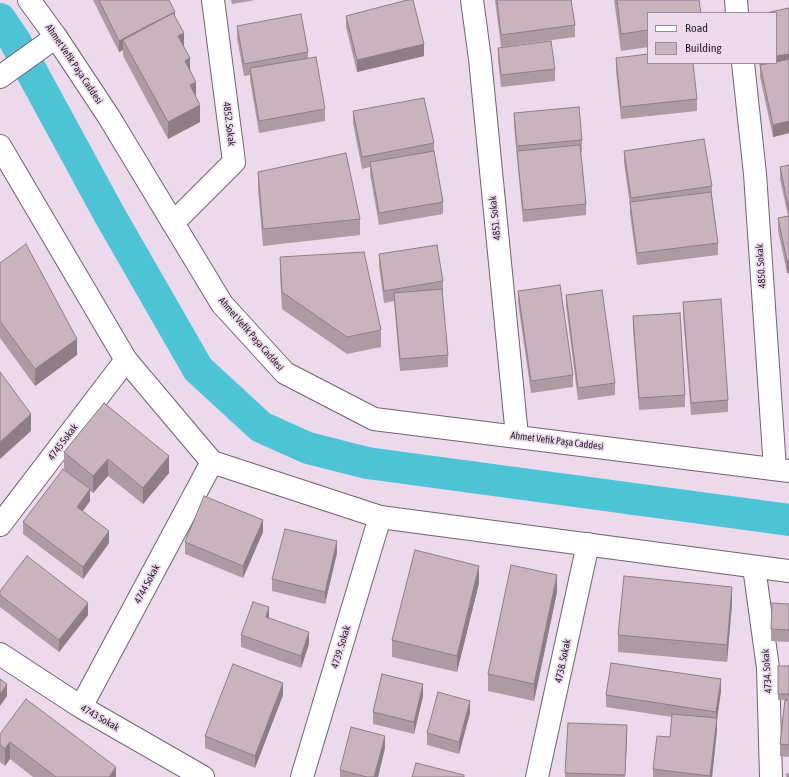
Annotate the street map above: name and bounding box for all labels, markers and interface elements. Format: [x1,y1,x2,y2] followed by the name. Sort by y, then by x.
[647,12,777,64] legend
[685,21,708,35] text: Road
[43,22,105,106] street label: Ahmet Vefik Paşa Caddesi
[685,41,722,55] text: Building
[220,101,238,147] street label: 4852. Sokak
[487,195,503,241] street label: 4851. Sokak
[753,243,769,289] street label: 4850. Sokak
[216,295,286,373] street label: Ahmet Vefik Paşa Caddesi
[45,421,81,463] street label: 4745 Sokak
[510,429,604,453] street label: Ahmet Vefik Paşa Caddesi
[132,562,162,606] street label: 4744 Sokak
[329,624,353,670] street label: 4739. Sokak
[553,638,573,684] street label: 4738. Sokak
[759,648,775,694] street label: 4734. Sokak
[79,702,121,734] street label: 4743 Sokak

